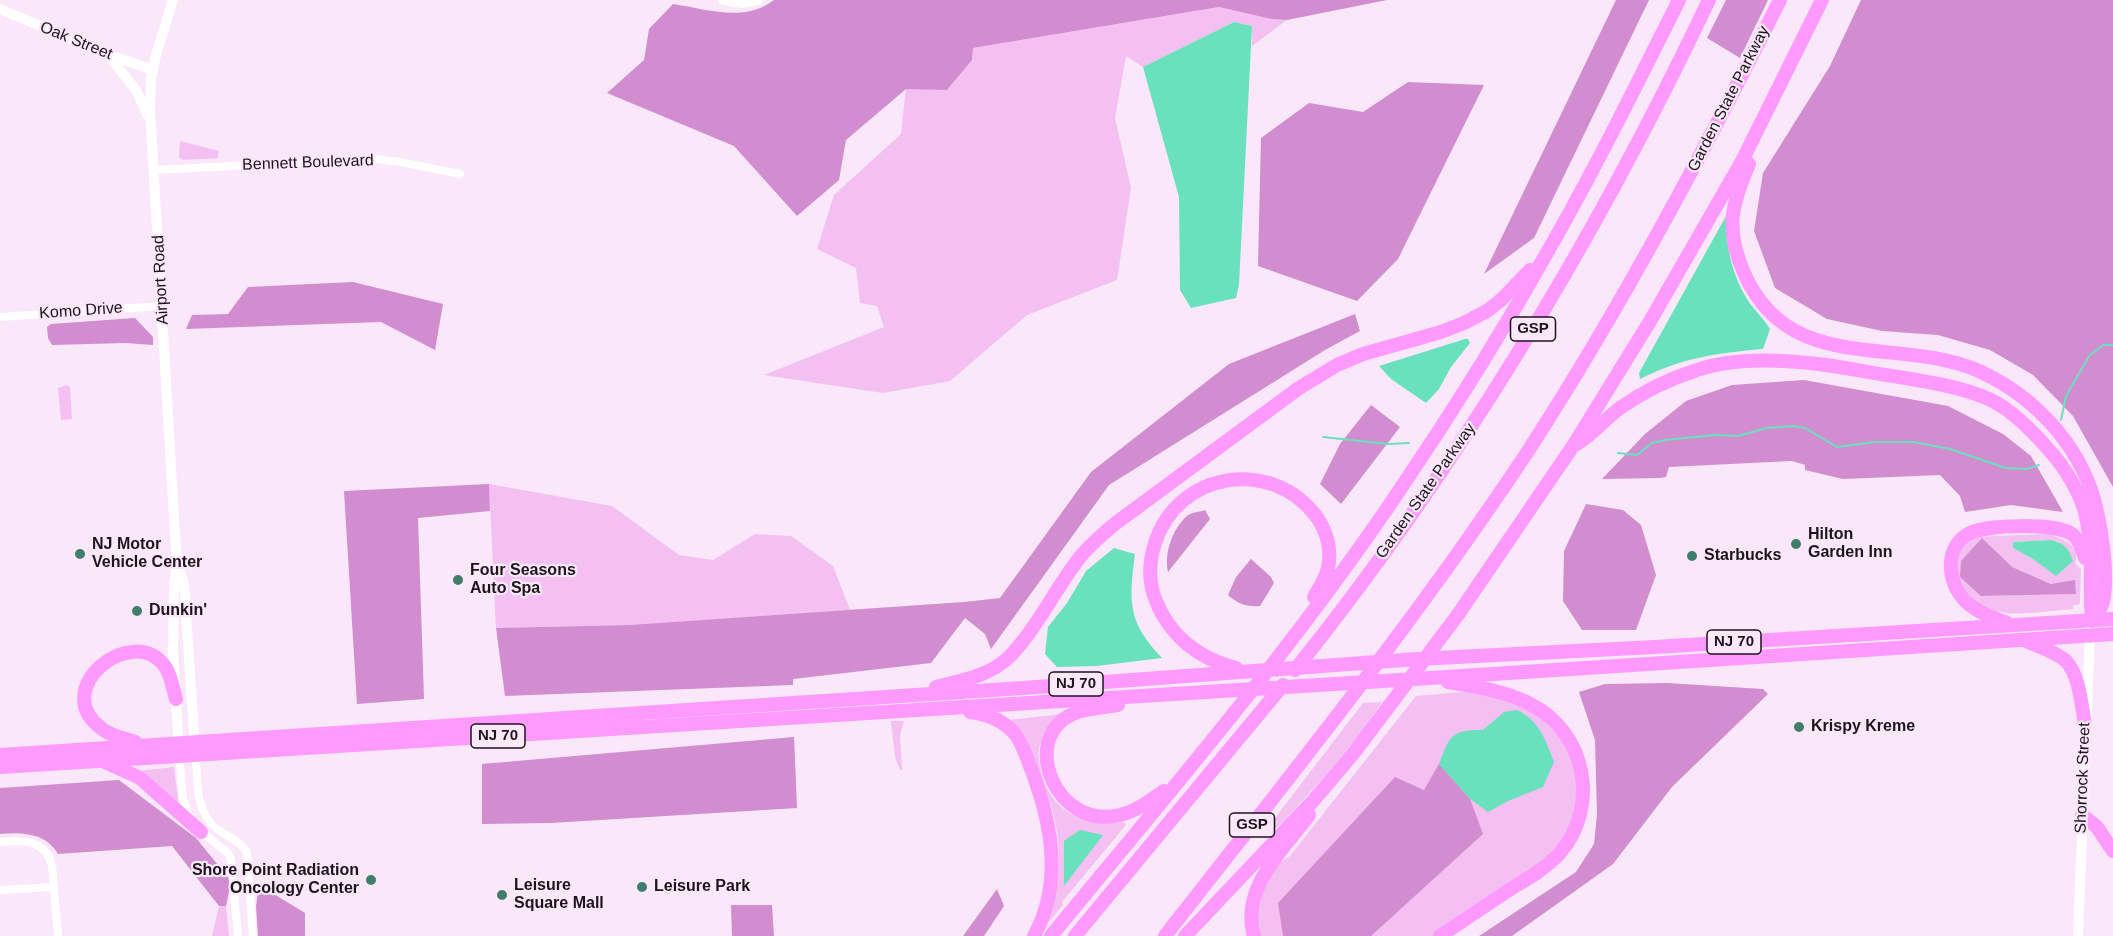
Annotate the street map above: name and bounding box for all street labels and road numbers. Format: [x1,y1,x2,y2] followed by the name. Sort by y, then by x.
[37,18,115,64] street label: Oak Street
[1684,23,1774,175] street label: Garden State Parkway
[242,151,374,175] street label: Bennett Boulevard
[149,235,173,325] street label: Airport Road
[39,299,123,323] street label: Komo Drive
[1510,317,1556,341] road number: GSP
[1372,420,1480,562] street label: Garden State Parkway
[1707,630,1761,654] road number: NJ 70
[1049,672,1103,696] road number: NJ 70
[2071,722,2095,834] street label: Shorrock Street
[471,724,525,748] road number: NJ 70
[1230,813,1274,837] road number: GSP

